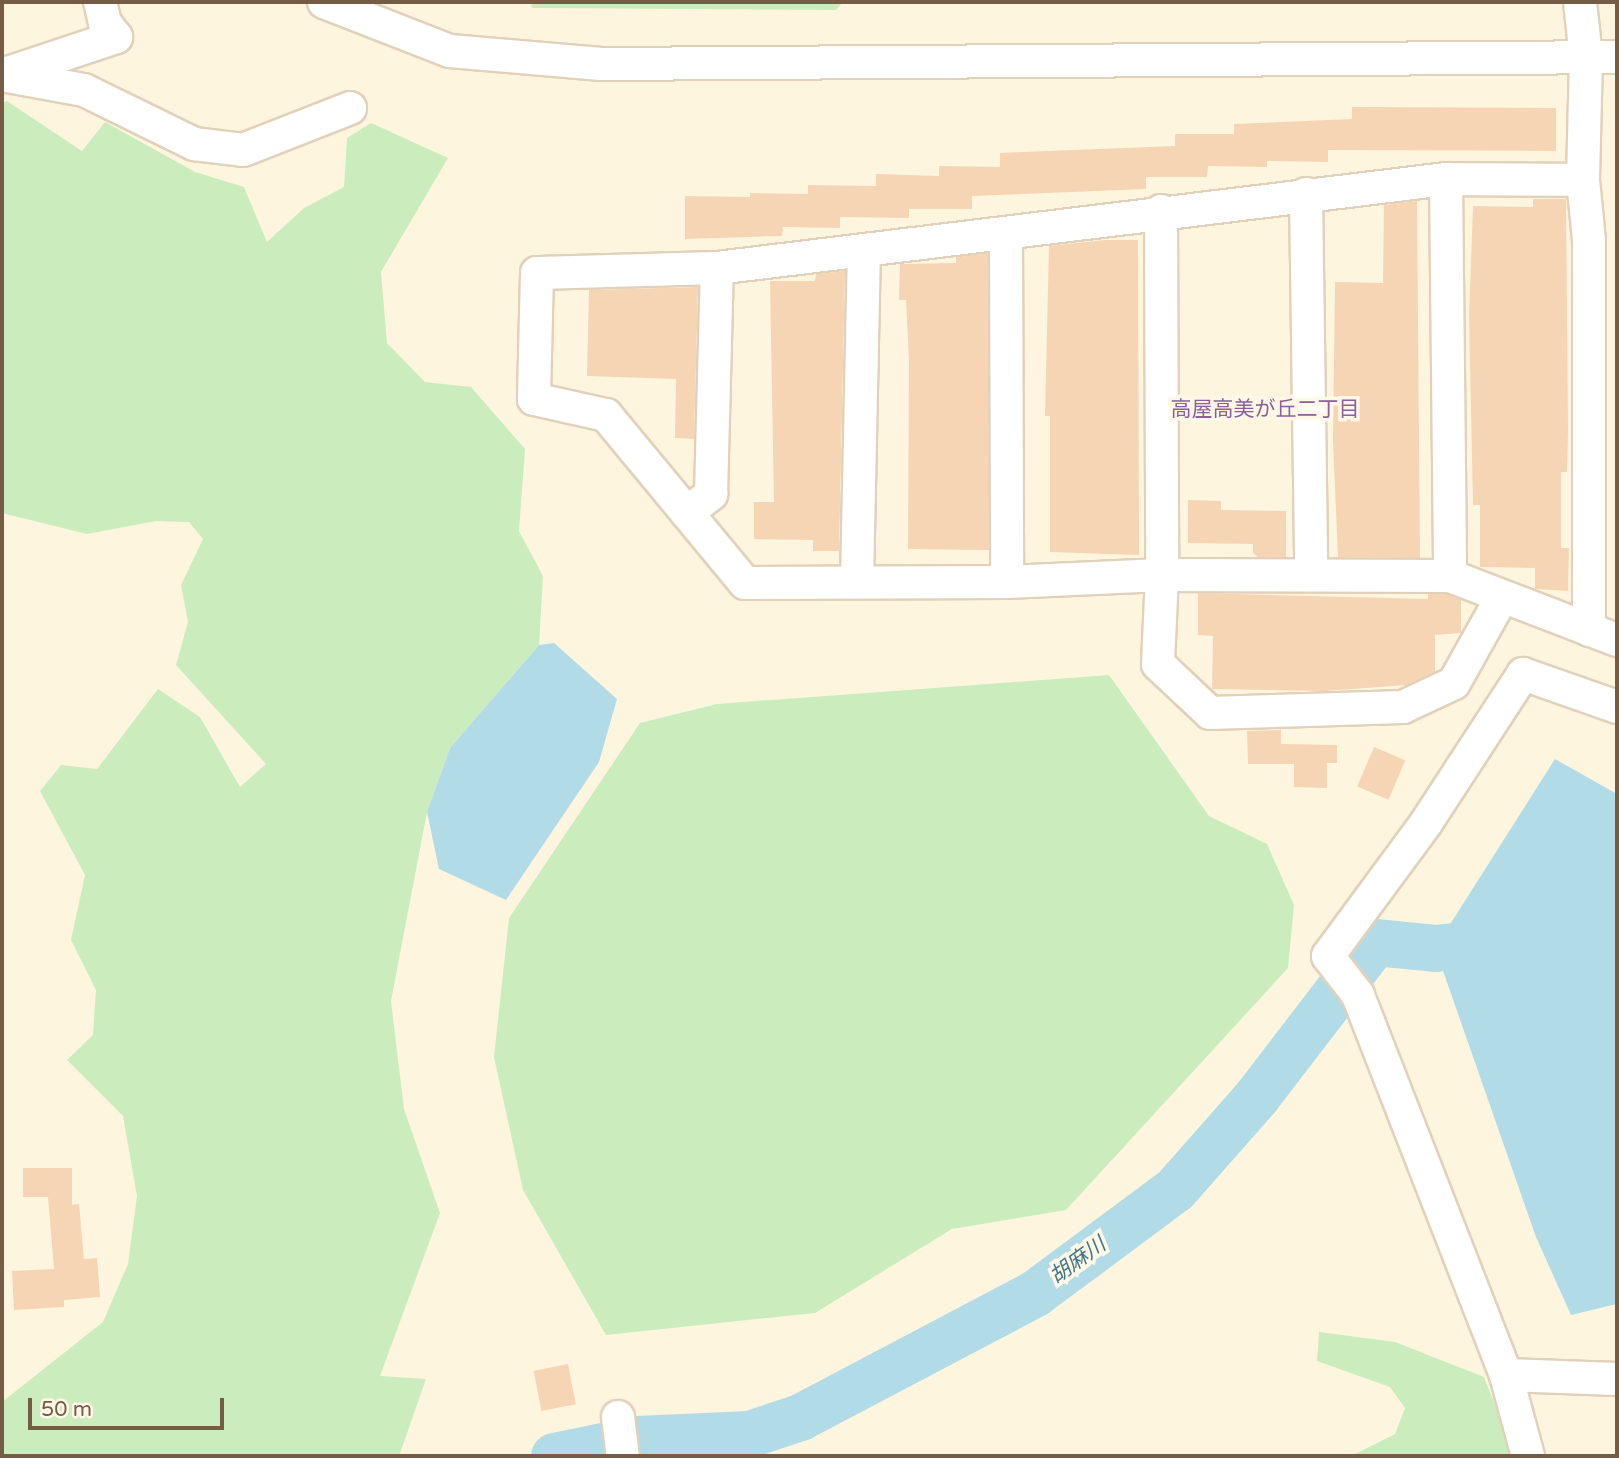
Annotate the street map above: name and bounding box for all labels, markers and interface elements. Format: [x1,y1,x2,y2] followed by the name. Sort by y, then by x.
[1171,397,1359,423] district label: 高屋高美が丘二丁目
[1045,1232,1111,1290] water label: 胡麻川
[32,1384,228,1428] scale bar
[41,1397,92,1422] text: 50 m

